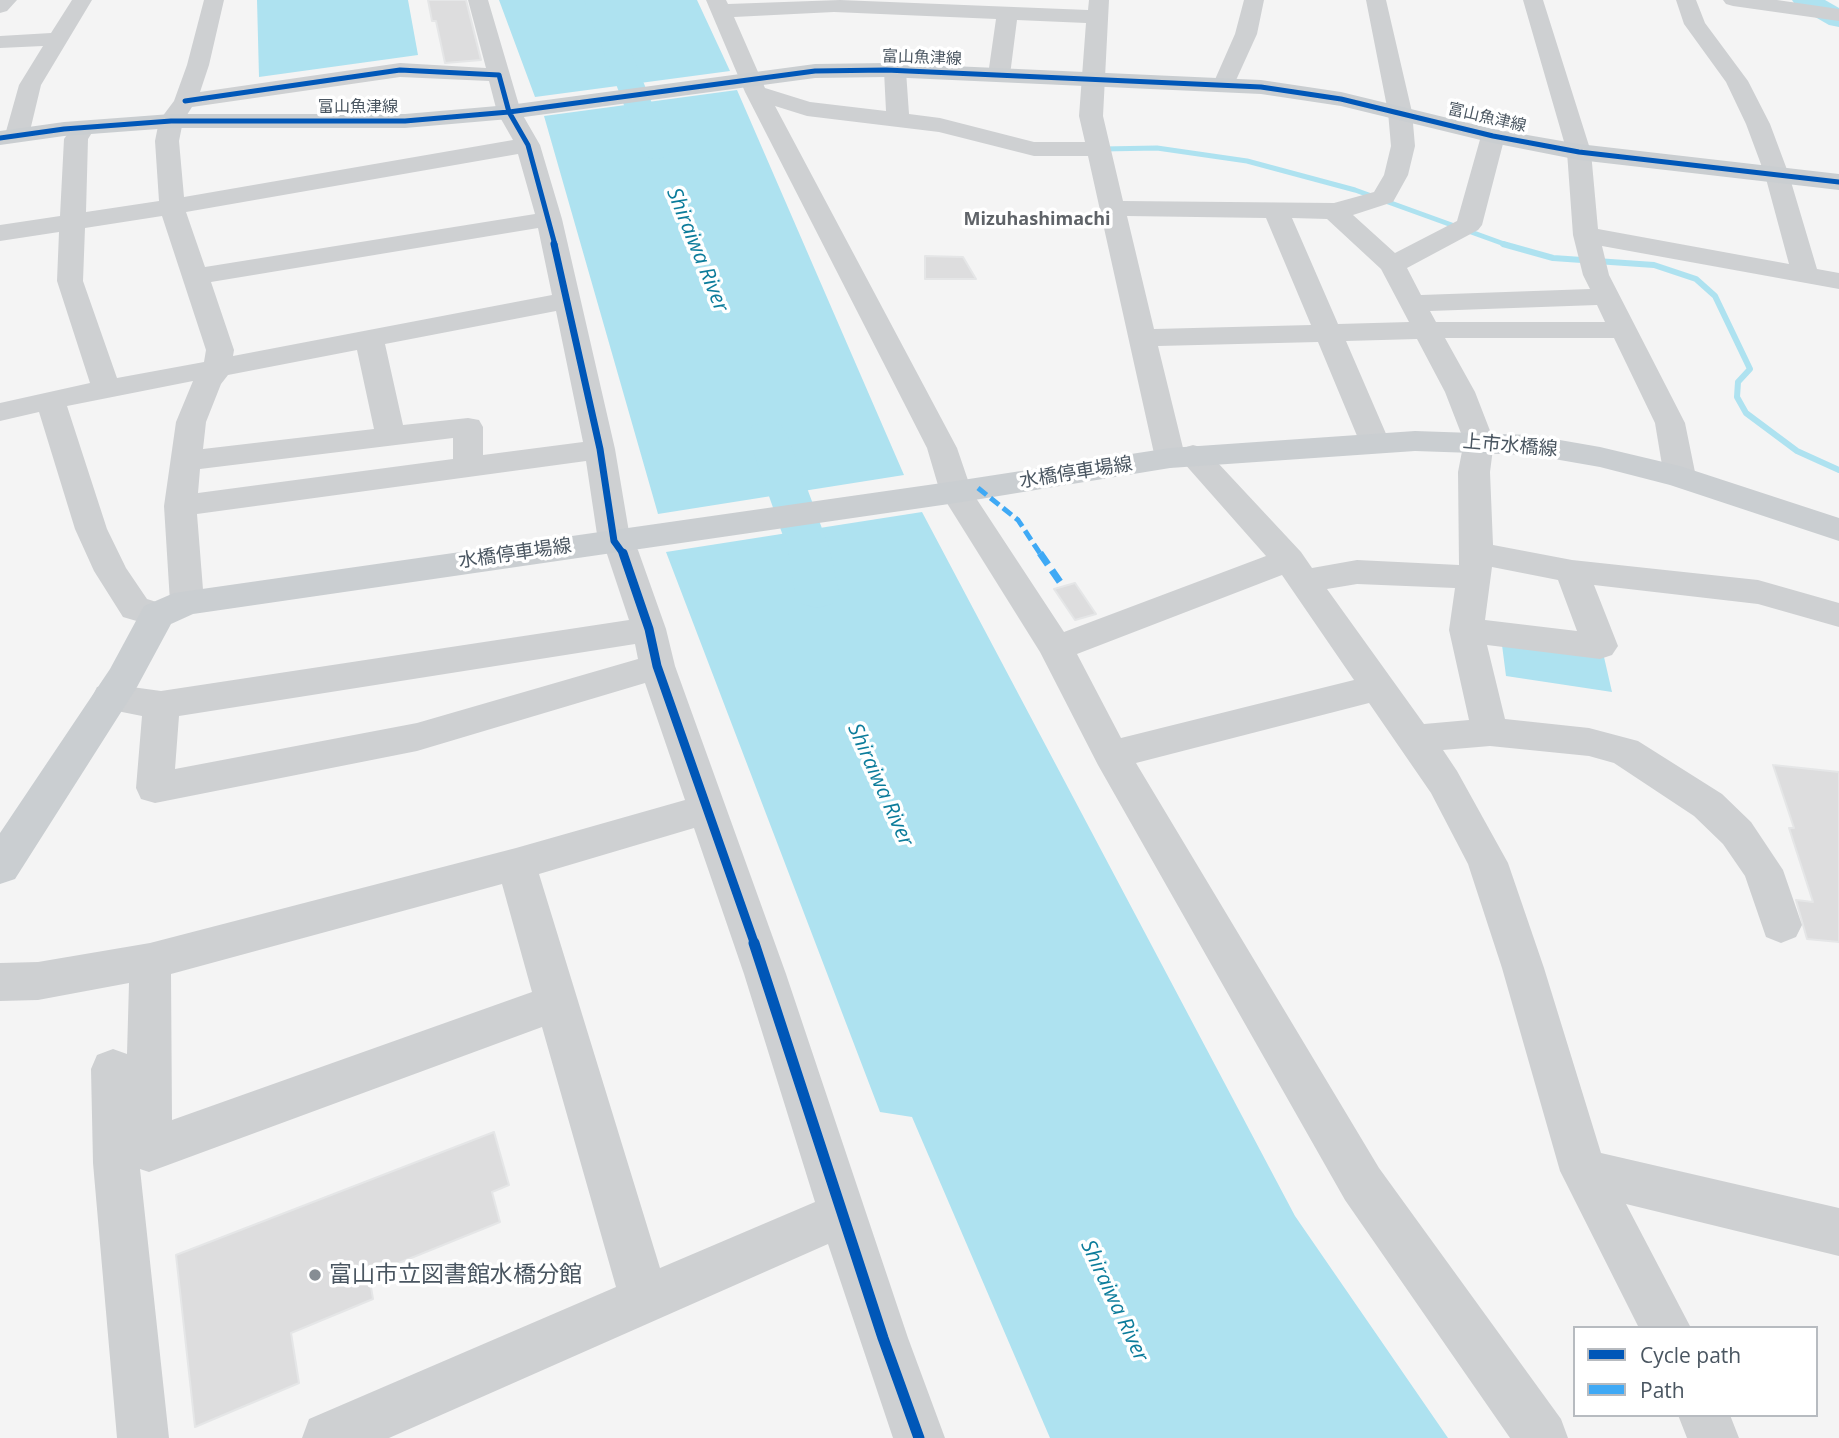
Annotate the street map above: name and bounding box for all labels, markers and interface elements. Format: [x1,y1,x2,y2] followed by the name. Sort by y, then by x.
[882,47,962,69] street label: 富山魚津線
[318,97,398,117] street label: 富山魚津線
[1446,100,1528,136] street label: 富山魚津線
[661,184,733,316] water label: Shiraiwa River
[963,209,1111,231] district label: Mizuhashimachi
[1462,431,1558,461] street label: 上市水橋線
[1018,453,1134,493] street label: 水橋停車場線
[457,535,573,573] street label: 水橋停車場線
[842,720,918,850] water label: Shiraiwa River
[1075,1236,1153,1366] water label: Shiraiwa River
[329,1261,582,1289] place label: 富山市立図書館水橋分館
[307,1267,323,1283] marker: 富山市立図書館水橋分館
[1573,1326,1818,1417] legend
[1640,1341,1741,1369] text: Cycle path
[1640,1376,1685,1404] text: Path

